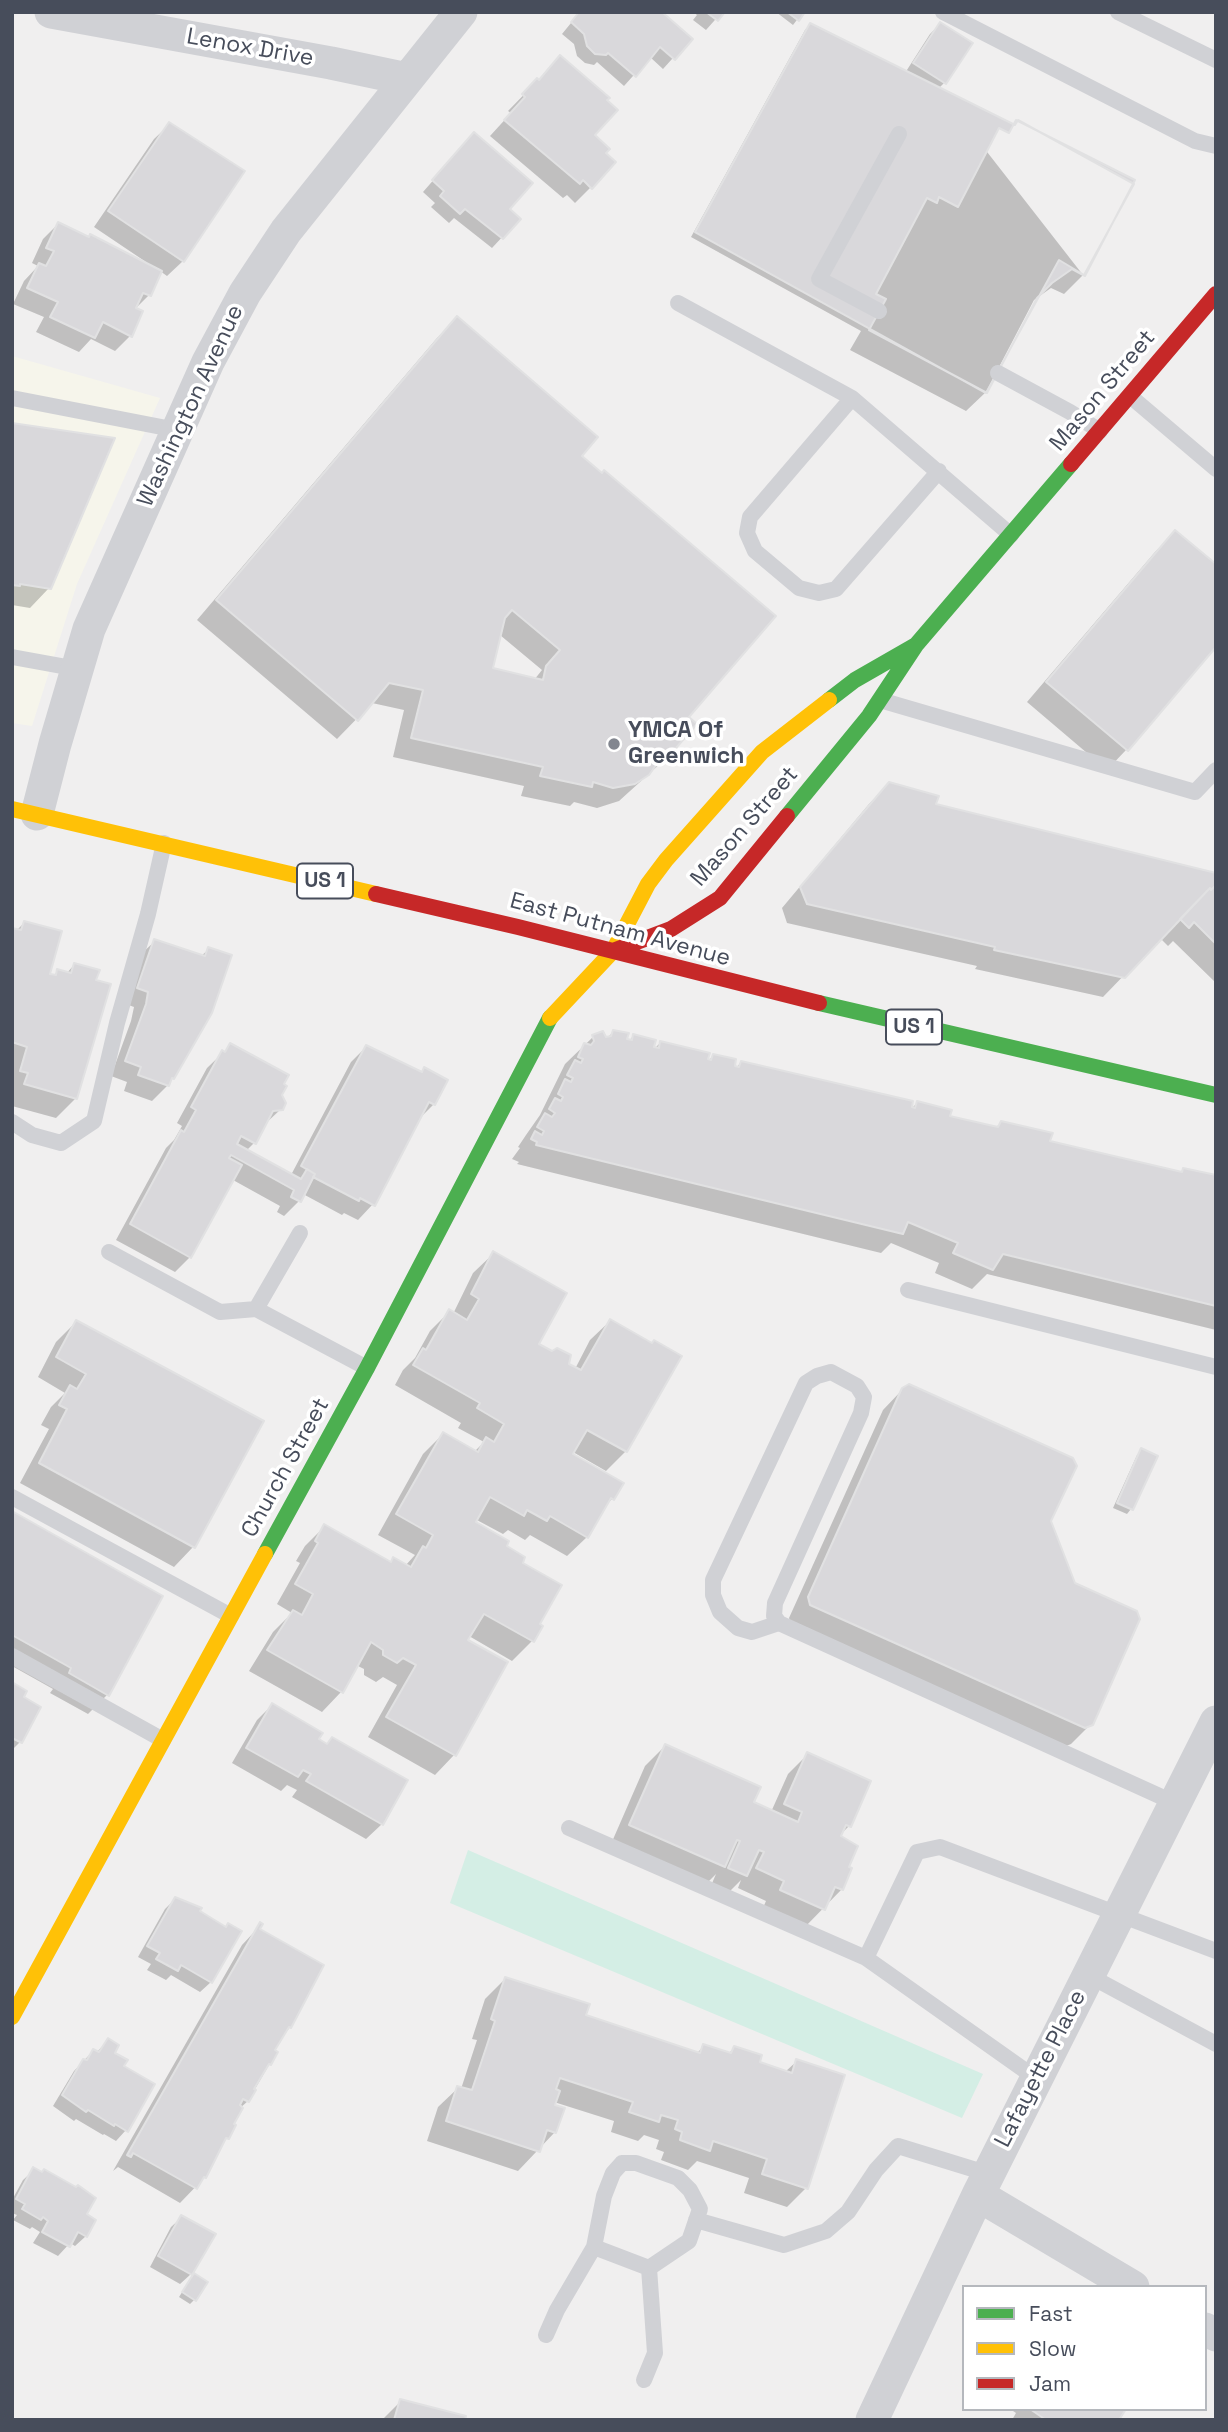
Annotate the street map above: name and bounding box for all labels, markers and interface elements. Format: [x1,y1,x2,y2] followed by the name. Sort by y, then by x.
[184,23,316,73] street label: Lenox Drive
[132,301,250,511] street label: Washington Avenue
[1044,325,1162,457] street label: Mason Street
[628,717,744,771] place label: YMCA Of Greenwich
[606,736,622,752] marker: YMCA Of Greenwich
[685,761,805,893] street label: Mason Street
[297,864,353,898] road number: US 1
[507,887,733,973] street label: East Putnam Avenue
[886,1010,942,1044] road number: US 1
[236,1393,336,1543] street label: Church Street
[989,1986,1093,2152] street label: Lafayette Place
[962,2285,1207,2411] legend
[1029,2300,1073,2327] text: Fast
[1029,2335,1077,2362] text: Slow
[1029,2370,1071,2397] text: Jam

